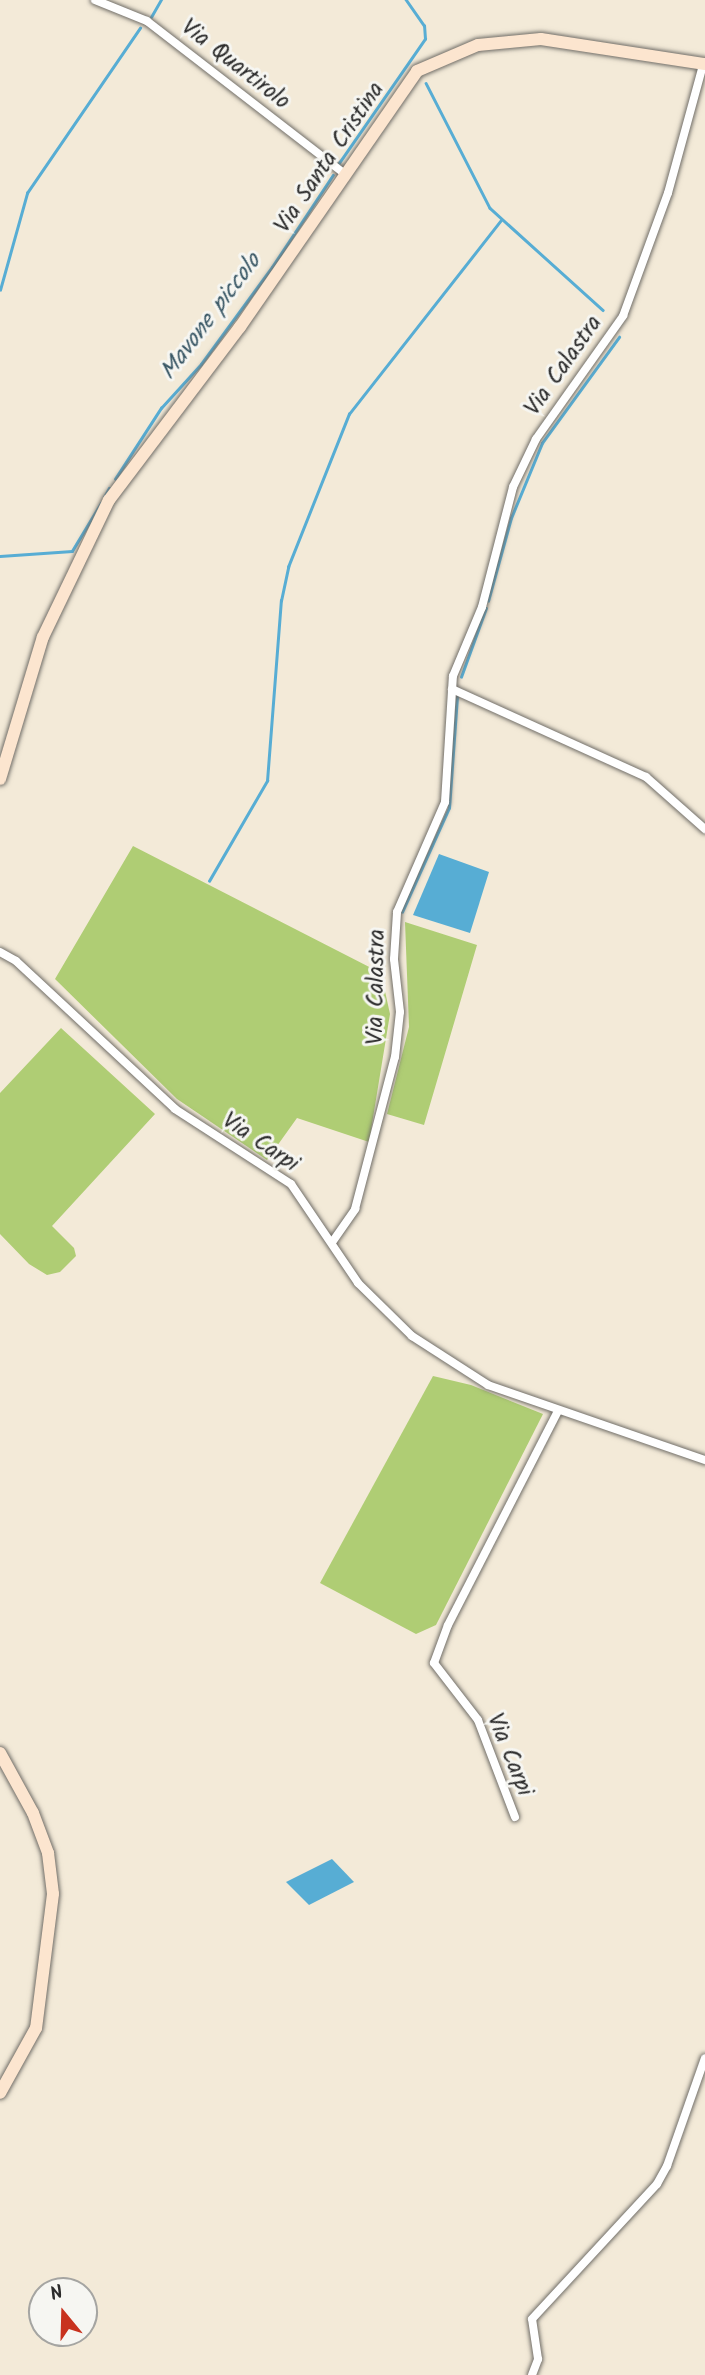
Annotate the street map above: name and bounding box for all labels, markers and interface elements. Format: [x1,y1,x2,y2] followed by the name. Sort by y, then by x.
[175,14,295,116] street label: Via Quartirolo
[269,77,391,239] street label: Via Santa Cristina
[154,248,268,386] water label: Mavone piccolo
[519,311,609,421] street label: Via Calastra
[362,929,392,1045] street label: Via Calastra
[216,1107,304,1179] street label: Via Carpi
[480,1710,538,1800] street label: Via Carpi
[28,2277,98,2347] north arrow
[46,2278,67,2310] text: N

